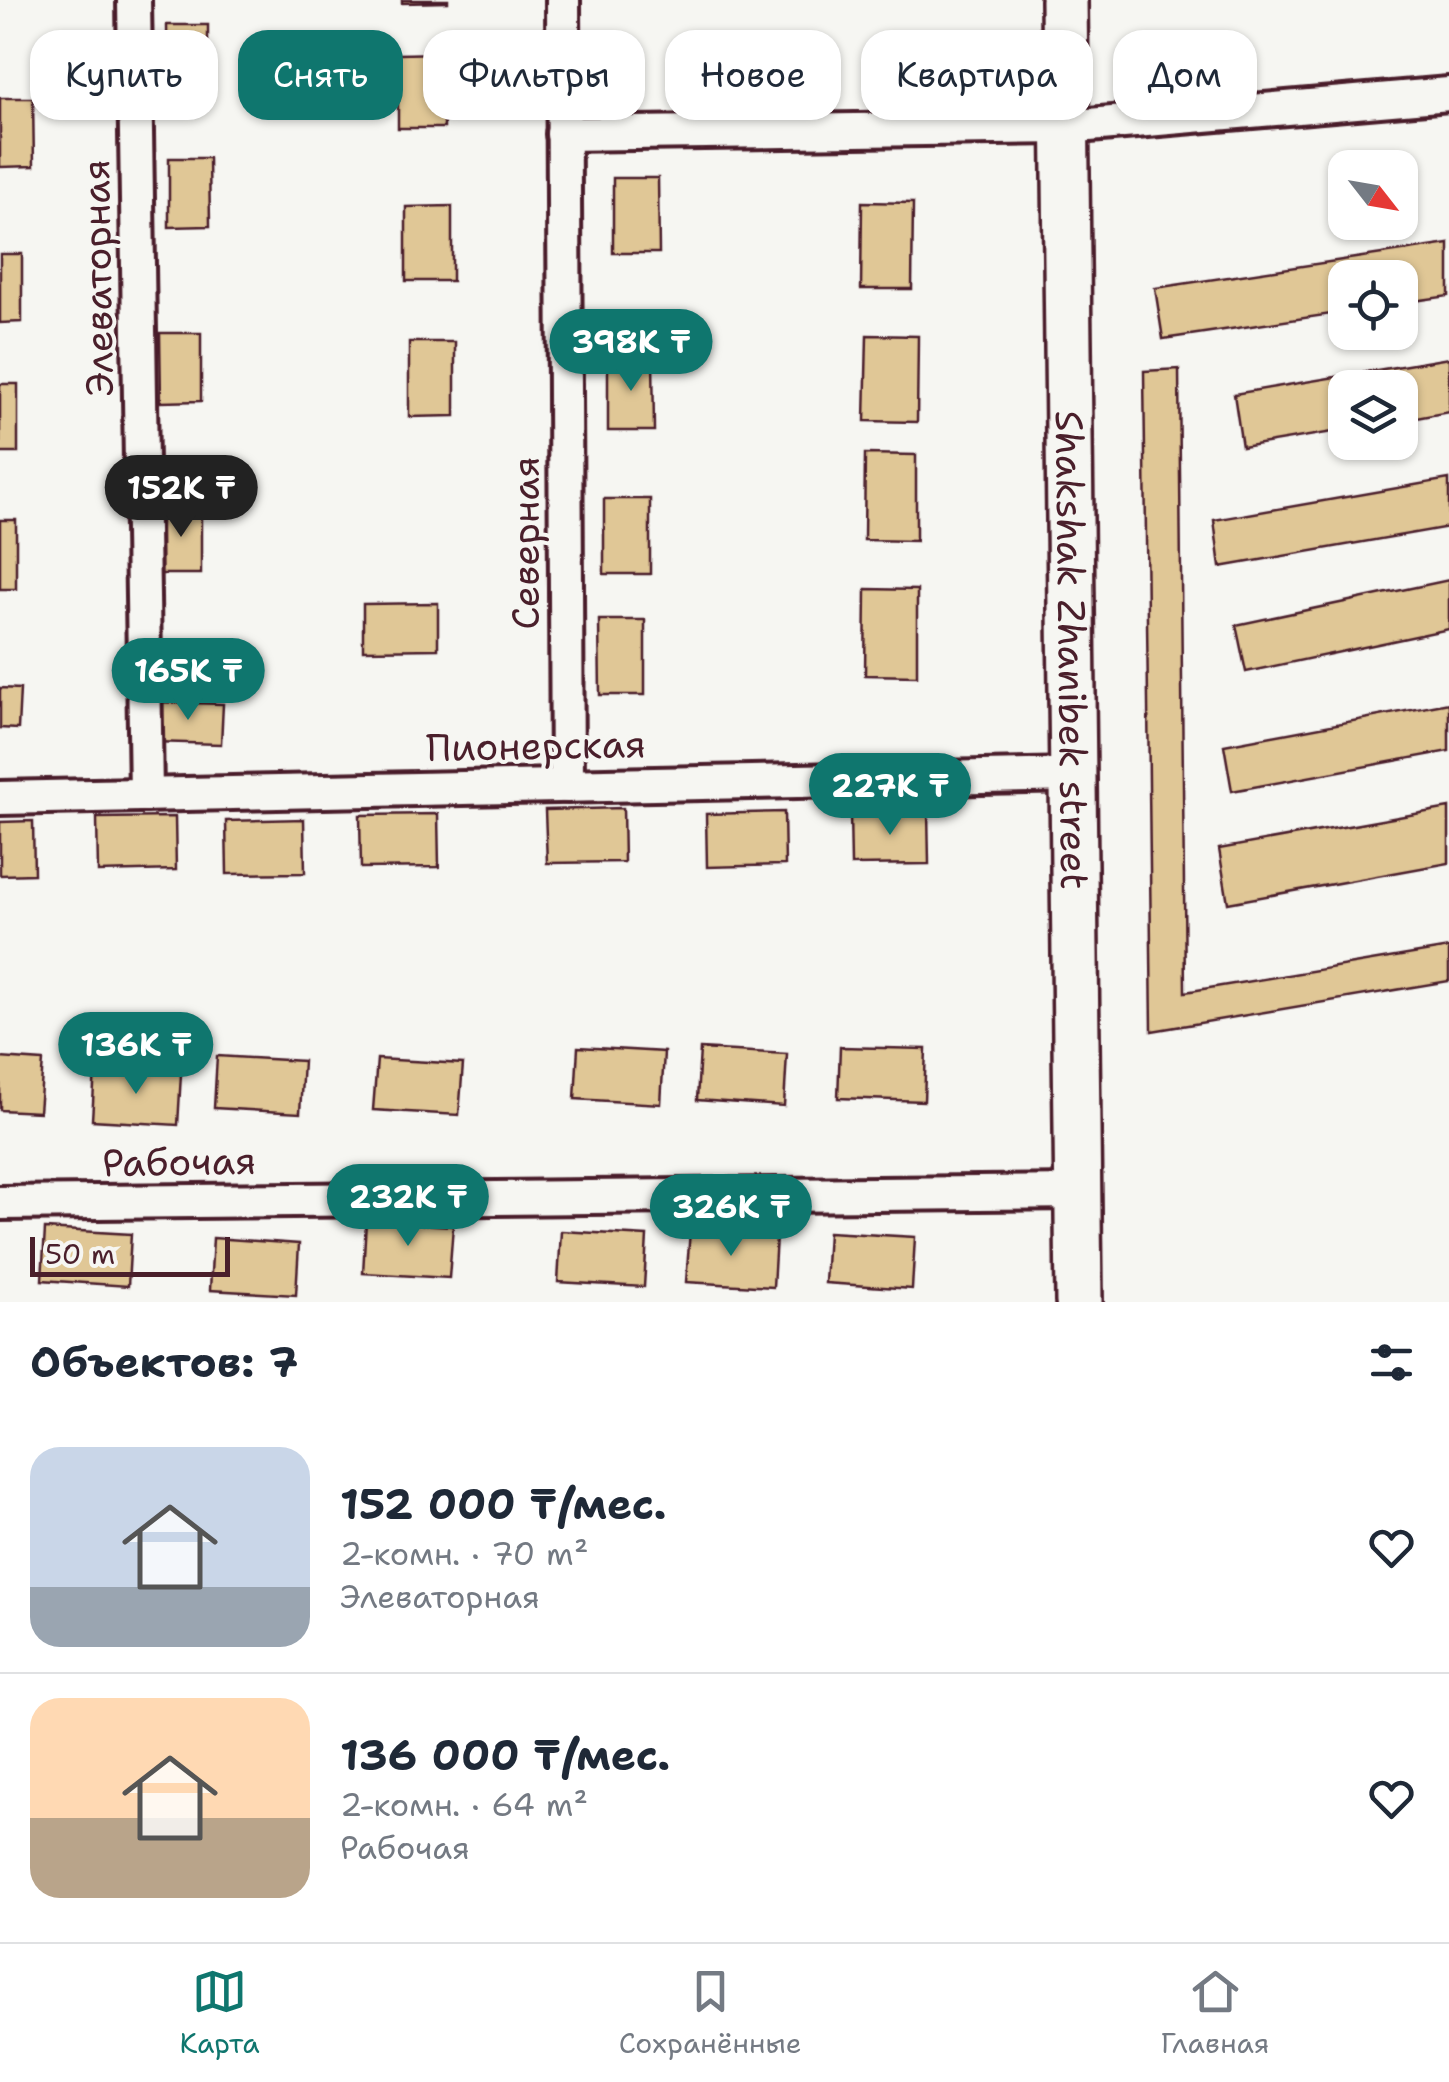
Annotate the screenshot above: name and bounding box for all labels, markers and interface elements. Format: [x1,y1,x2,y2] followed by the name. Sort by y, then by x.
[30,30,218,120] chip: Купить
[238,30,403,120] chip: Снять
[423,30,645,120] chip: Фильтры
[665,30,841,120] chip: Новое
[861,30,1093,120] chip: Квартира
[1113,30,1257,120] chip: Дом
[1328,150,1418,240] north arrow
[1328,150,1418,460] map controls
[70,159,125,397] street label: Элеваторная
[1328,260,1418,350] button: locate
[550,309,712,394] pin: 398K ₸
[572,320,690,363] text: 398K ₸
[1328,370,1418,460] button: layers
[1044,410,1100,890] street label: Shakshak Zhanibek street
[100,455,262,540] pin: 152K ₸
[500,456,551,630] street label: Северная
[127,466,235,509] text: 152K ₸
[107,638,269,723] pin: 165K ₸
[134,649,242,692] text: 165K ₸
[426,718,646,773] street label: Пионерская
[809,753,971,838] pin: 227K ₸
[831,764,949,807] text: 227K ₸
[55,1012,217,1097] pin: 136K ₸
[80,1023,192,1066] text: 136K ₸
[101,1135,257,1188] street label: Рабочая
[327,1164,489,1249] pin: 232K ₸
[650,1174,812,1259] pin: 326K ₸
[349,1175,467,1218] text: 232K ₸
[672,1185,790,1228] text: 326K ₸
[30,1232,230,1276] scale bar
[45,1235,115,1273] text: 50 m
[30,1334,298,1390] text: Объектов: 7
[1364,1335,1419,1390] icon: filters
[340,1476,666,1532] text: 152 000 ₸/мес.
[110,1487,230,1607] icon: home
[1364,1520,1419,1575] icon: heart
[340,1532,588,1575] text: 2-комн. · 70 m²
[340,1575,540,1618] text: Элеваторная
[340,1727,670,1783] text: 136 000 ₸/мес.
[110,1738,230,1858] icon: home
[1364,1771,1419,1826] icon: heart
[340,1783,588,1826] text: 2-комн. · 64 m²
[340,1826,470,1869] text: Рабочая
[180,1964,260,2062] tab: Карта
[619,1964,802,2062] tab: Сохранённые
[1161,1964,1269,2062] tab: Главная

